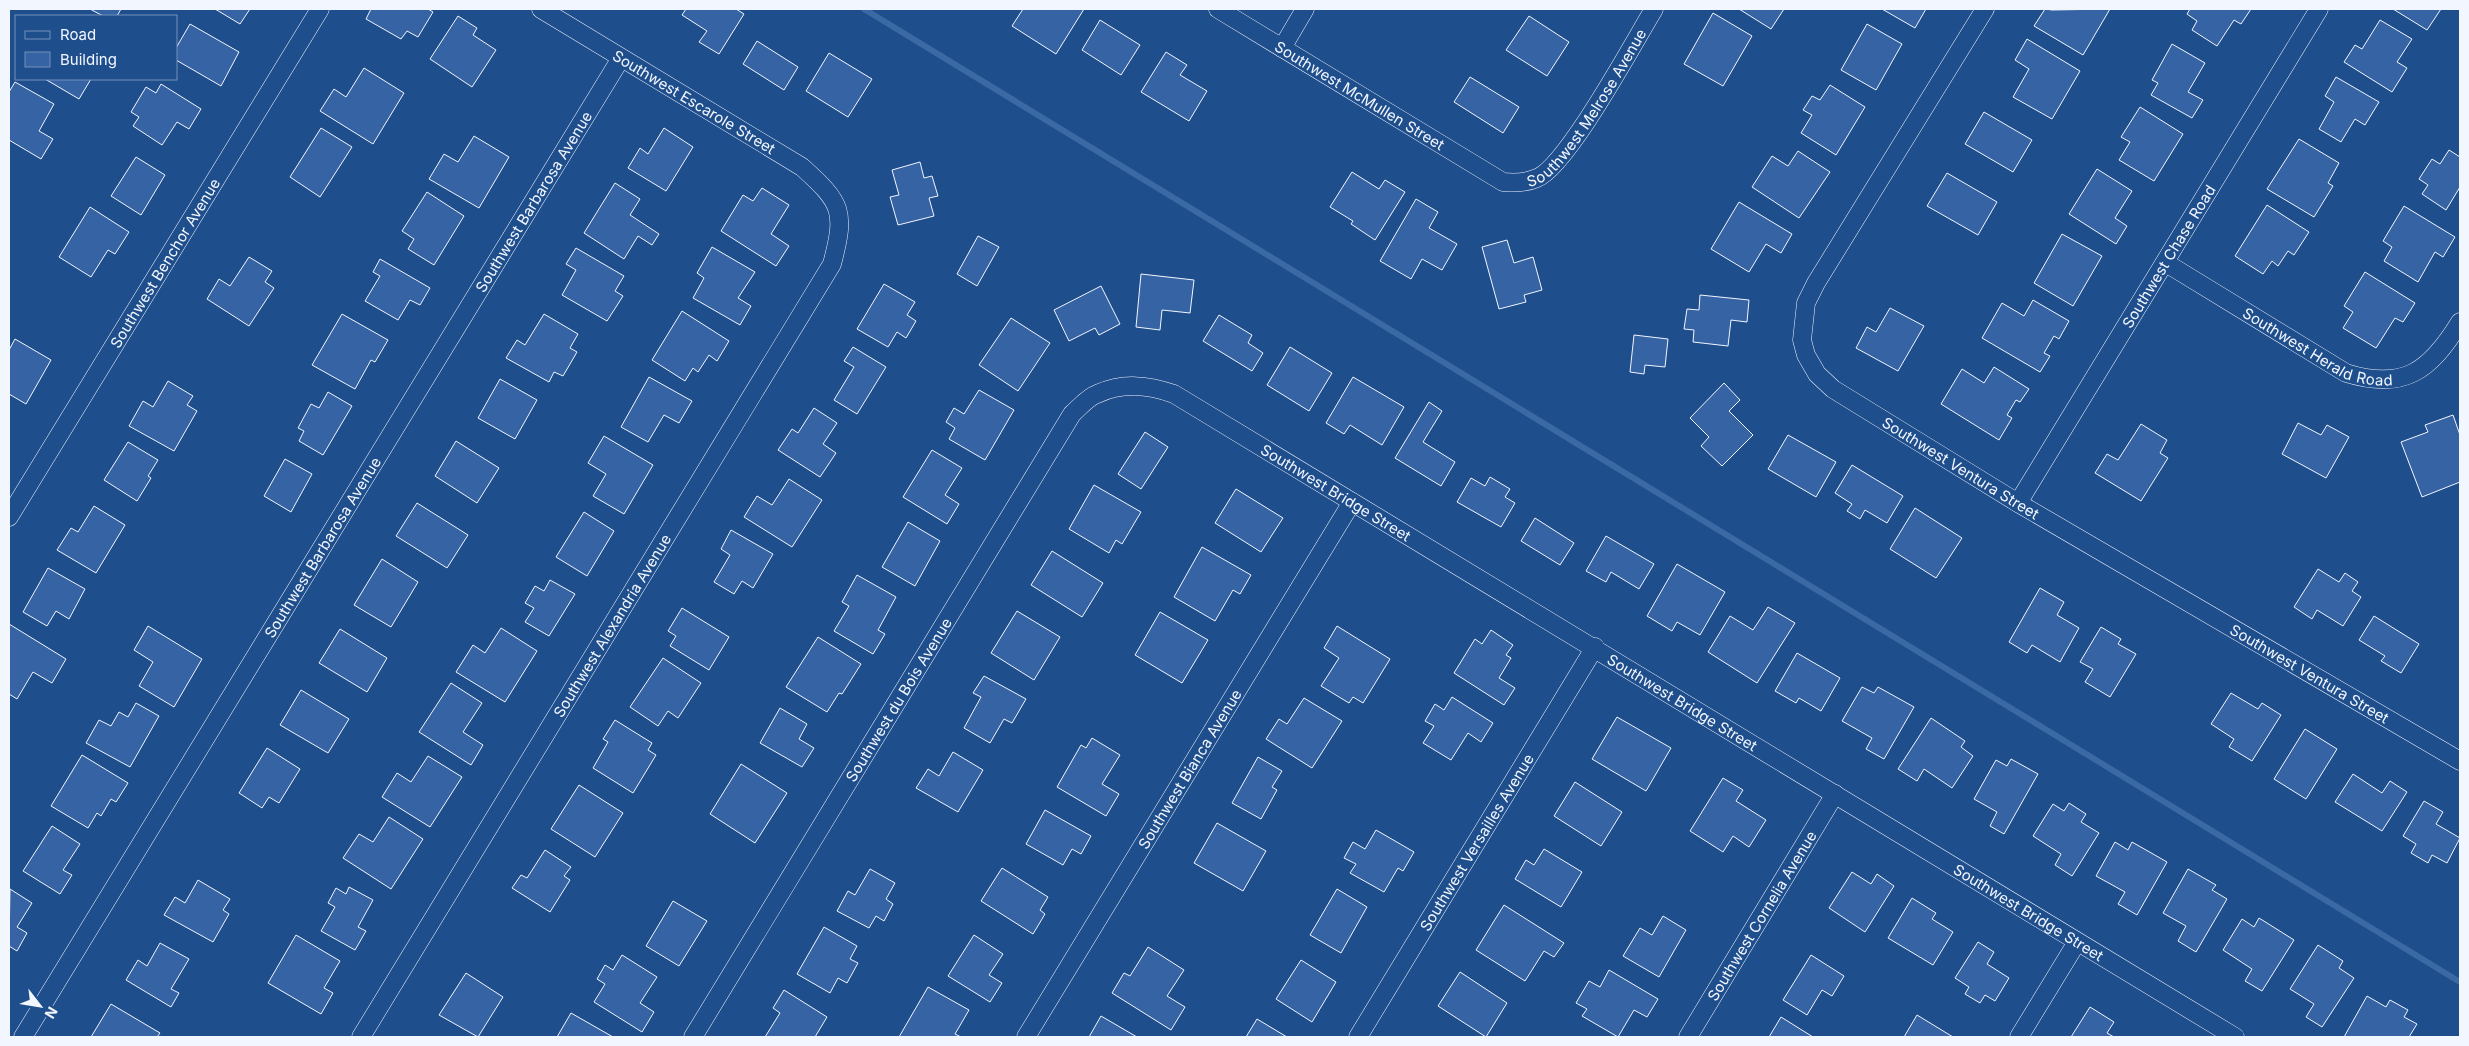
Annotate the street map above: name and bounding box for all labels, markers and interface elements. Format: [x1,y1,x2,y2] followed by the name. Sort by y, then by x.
[15,15,178,80] legend
[60,25,96,44] text: Road
[1524,25,1650,191] street label: Southwest Melrose Avenue
[1272,36,1448,154] street label: Southwest McMullen Street
[609,46,779,158] street label: Southwest Escarole Street
[60,50,117,69] text: Building
[471,107,596,296] street label: Southwest Barbarosa Avenue
[105,174,224,351] street label: Southwest Benchor Avenue
[2117,181,2219,331] street label: Southwest Chase Road
[2239,303,2393,389] street label: Southwest Herald Road
[1879,412,2043,523] street label: Southwest Ventura Street
[1257,439,1415,545] street label: Southwest Bridge Street
[260,453,385,641] street label: Southwest Barbarosa Avenue
[549,530,675,720] street label: Southwest Alexandria Avenue
[841,614,955,785] street label: Southwest du Bois Avenue
[2227,619,2393,727] street label: Southwest Ventura Street
[1604,649,1761,755] street label: Southwest Bridge Street
[1133,685,1245,852] street label: Southwest Bianca Avenue
[1415,750,1538,934] street label: Southwest Versailles Avenue
[1703,827,1820,1004] street label: Southwest Cornelia Avenue
[1950,859,2107,965] street label: Southwest Bridge Street
[15,981,65,1031] north arrow
[42,1004,62,1022] text: N

